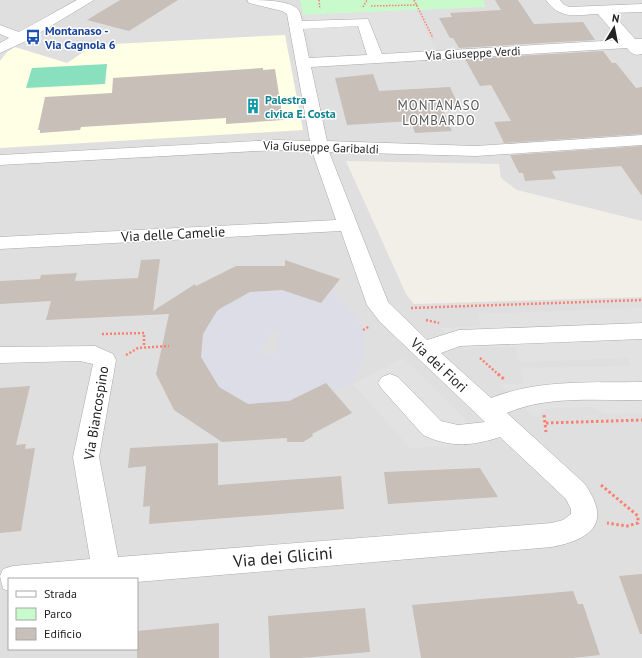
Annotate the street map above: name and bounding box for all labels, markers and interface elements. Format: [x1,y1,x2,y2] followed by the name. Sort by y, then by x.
[594,8,634,48] north arrow
[611,11,621,26] text: N
[44,23,116,52] place label: Montanaso - Via Cagnola 6
[24,28,42,46] bus stop icon: Montanaso - Via Cagnola 6
[424,43,521,63] street label: Via Giuseppe Verdi
[265,92,336,121] place label: Palestra civica E. Costa
[244,97,262,115] building icon: Palestra civica E. Costa
[397,97,481,129] district label: MONTANASO LOMBARDO
[262,137,379,157] street label: Via Giuseppe Garibaldi
[120,222,226,246] street label: Via delle Camelie
[406,333,471,396] street label: Via dei Fiori
[80,365,112,462] street label: Via Biancospino
[231,542,334,572] street label: Via dei Glicini
[8,578,138,650] legend
[44,586,77,601] text: Strada
[44,606,72,621] text: Parco
[44,626,82,641] text: Edificio

